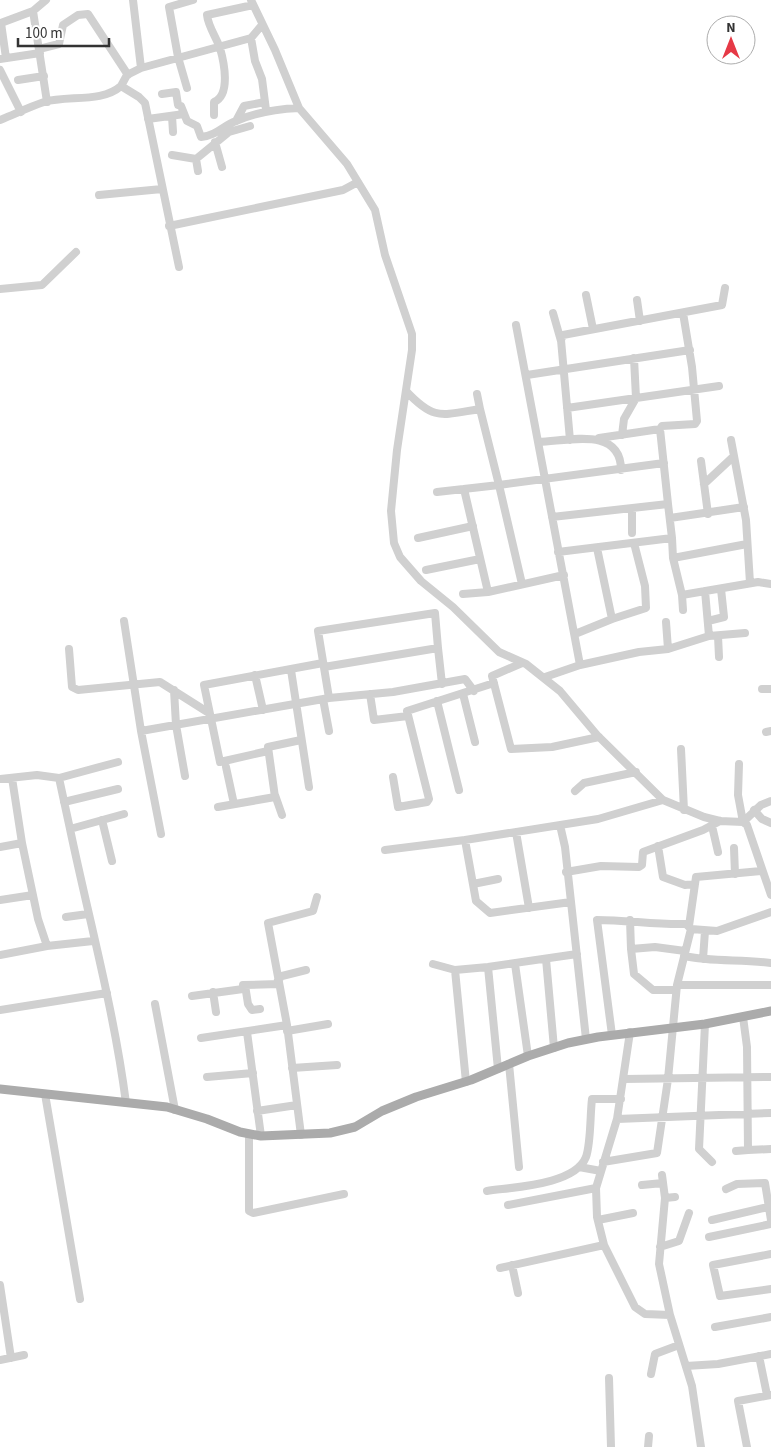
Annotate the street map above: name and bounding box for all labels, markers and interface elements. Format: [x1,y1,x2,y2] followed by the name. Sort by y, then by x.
[18,15,109,47] scale bar
[706,15,756,65] north arrow
[726,18,736,38] text: N
[25,23,63,44] text: 100 m

